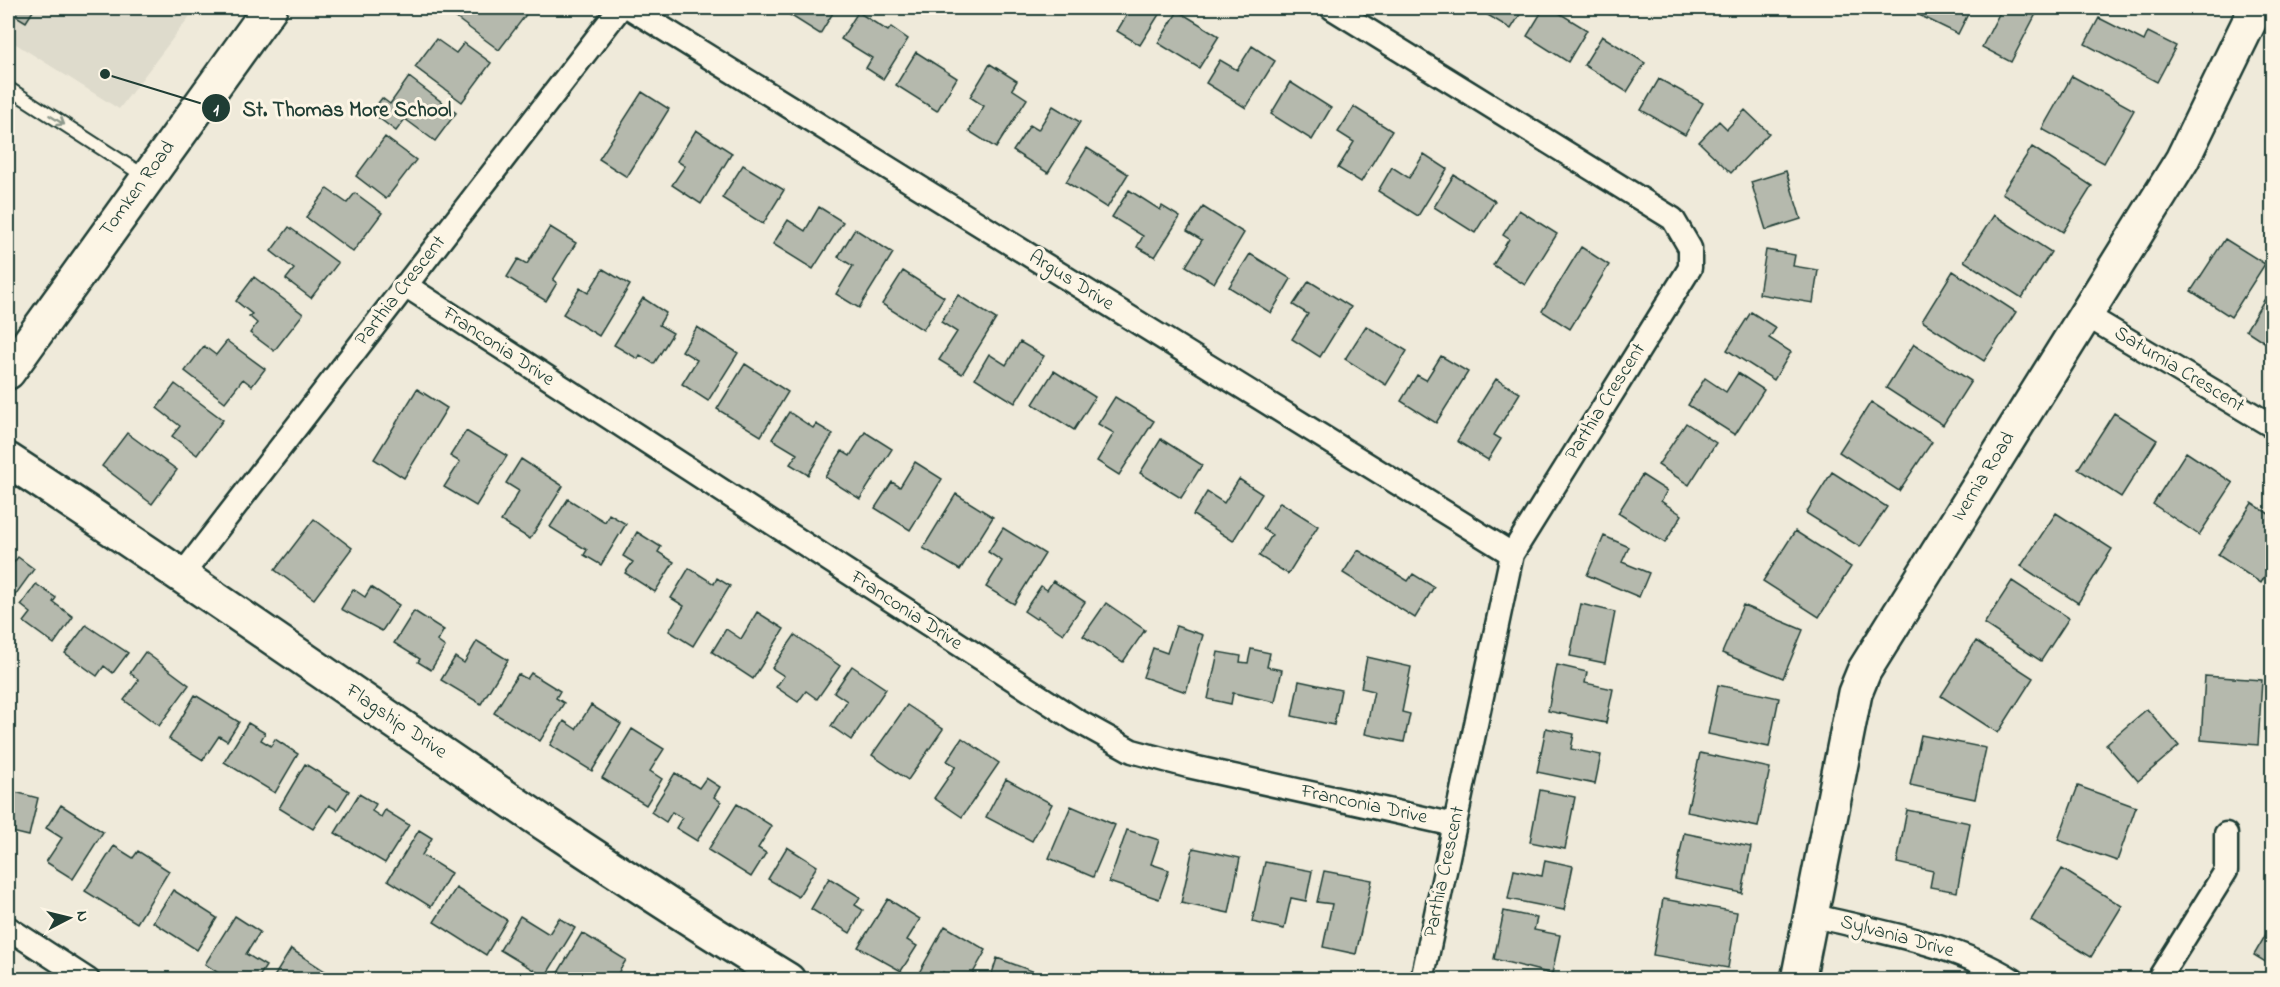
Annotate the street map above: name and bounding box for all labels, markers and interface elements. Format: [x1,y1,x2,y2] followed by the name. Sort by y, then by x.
[201,89,464,128] callout: St. Thomas More School
[243,96,452,126] text: St. Thomas More School
[213,98,219,124] text: 1
[48,114,65,126] one-way arrow
[93,135,183,243] street label: Tomken Road
[348,229,454,353] street label: Parthia Crescent
[1022,243,1119,320] street label: Argus Drive
[435,299,560,394] street label: Franconia Drive
[2108,319,2250,421] street label: Saturnia Crescent
[1558,337,1654,466] street label: Parthia Crescent
[1945,427,2023,527] street label: Ivernia Road
[843,563,968,658] street label: Franconia Drive
[338,677,453,768] street label: Flagship Drive
[1297,777,1430,833] street label: Franconia Drive
[1417,803,1473,940] street label: Parthia Crescent
[39,888,99,948] north arrow
[1837,908,1957,966] street label: Sylvania Drive
[69,910,94,923] text: N

